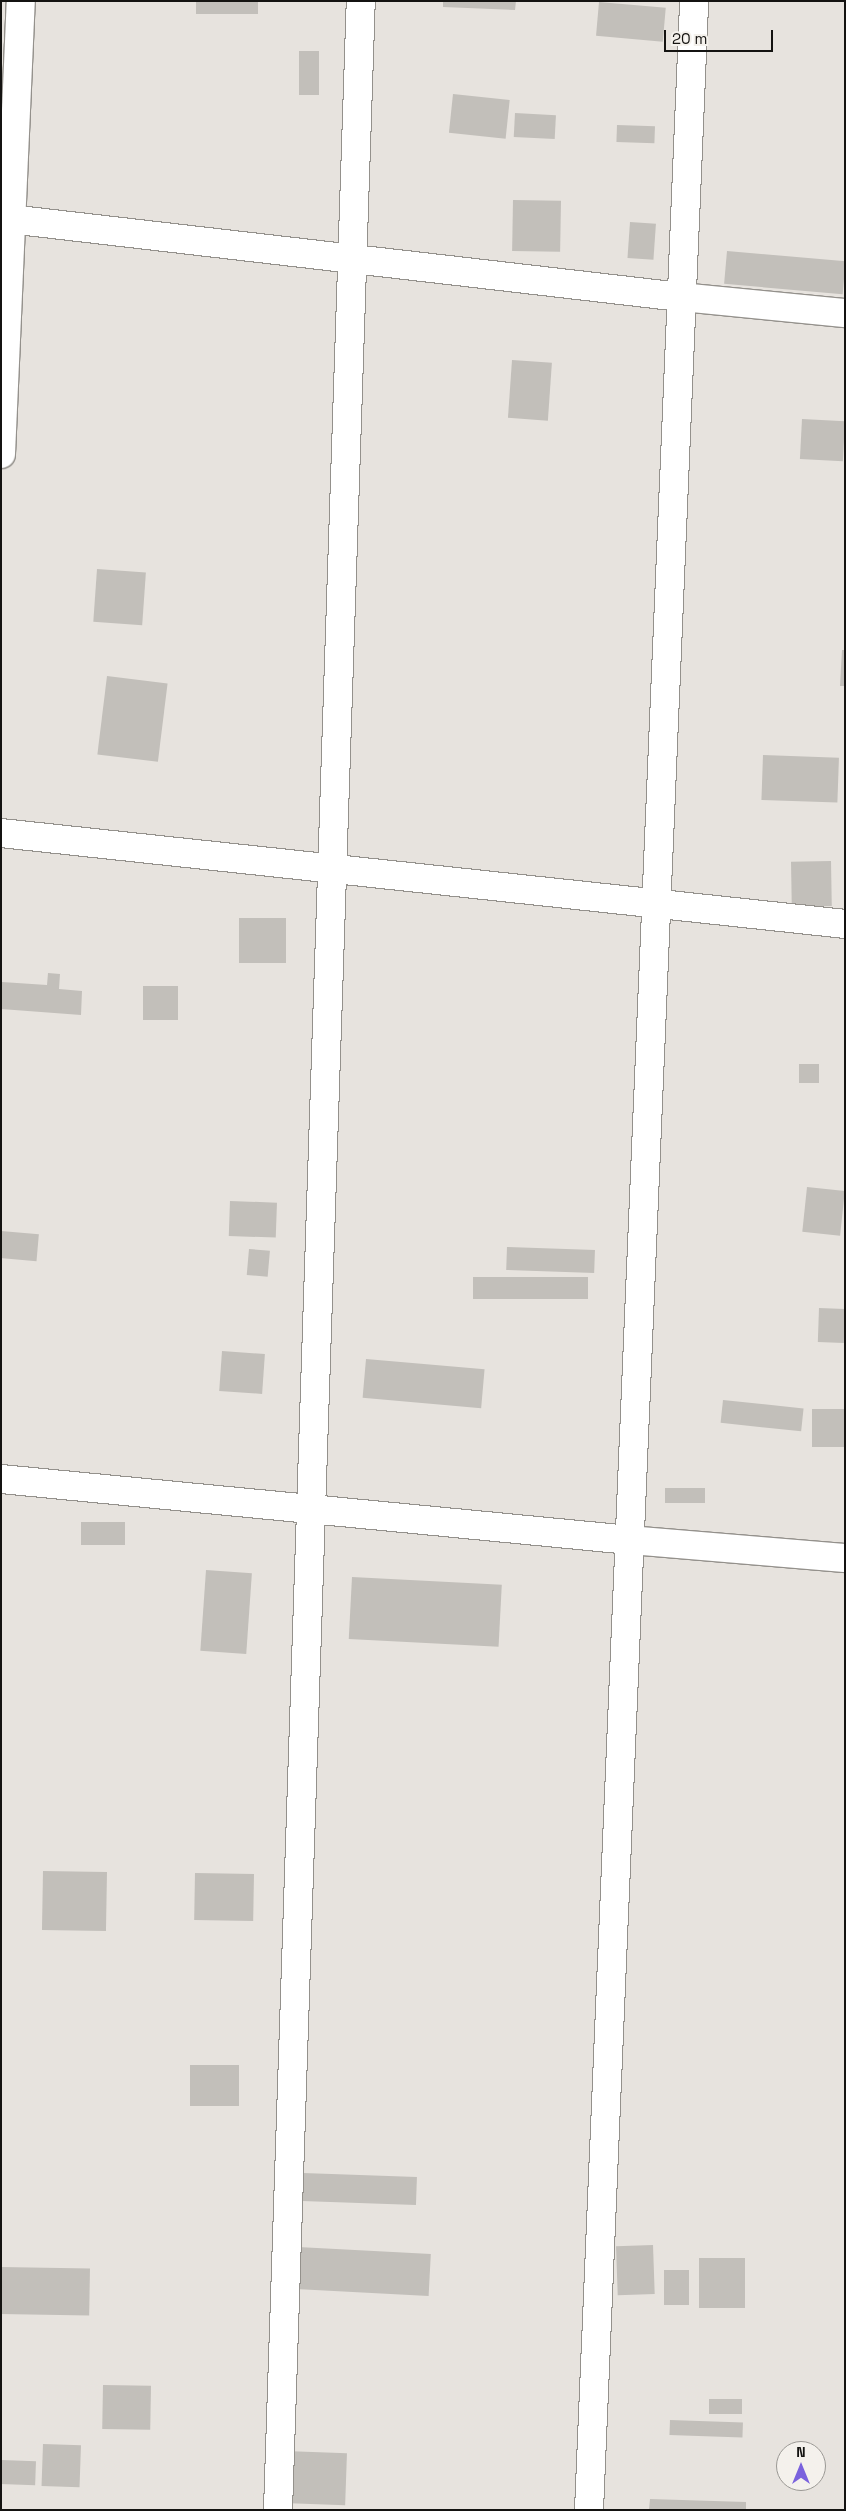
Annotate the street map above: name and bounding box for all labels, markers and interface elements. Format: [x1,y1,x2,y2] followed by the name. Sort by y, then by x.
[666,20,775,52] scale bar
[672,29,707,48] text: 20 m
[776,2441,826,2491] north arrow
[796,2443,806,2461] text: N

